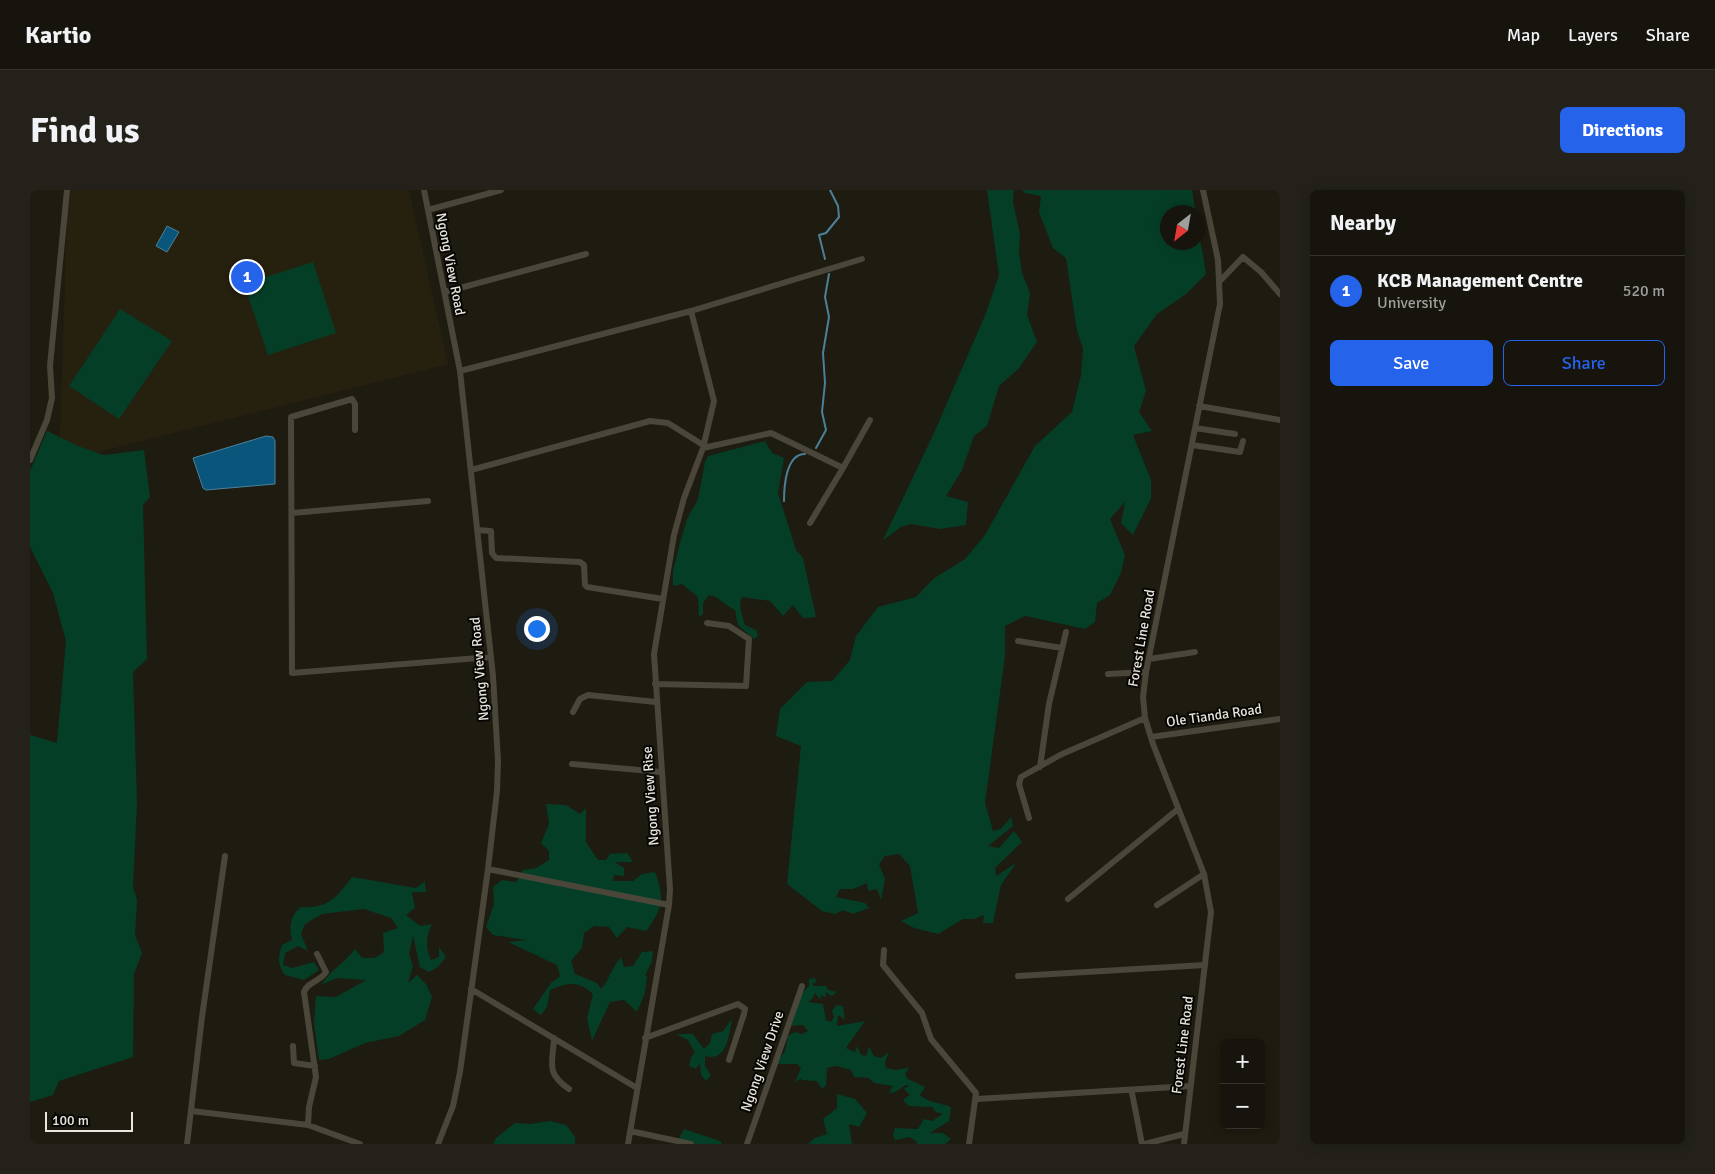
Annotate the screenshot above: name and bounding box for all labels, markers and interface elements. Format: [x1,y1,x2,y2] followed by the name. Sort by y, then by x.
[25,20,91,50] text: Kartio
[1507,24,1540,46] text: Map
[1568,24,1618,46] text: Layers
[1646,24,1690,46] text: Share
[1560,107,1685,153] button: Directions
[30,109,140,152] text: Find us
[1160,205,1205,250] north arrow
[1330,210,1396,236] text: Nearby
[432,211,469,317] street label: Ngong View Road
[231,258,263,296] pin: 1
[1377,269,1583,293] text: KCB Management Centre
[1342,281,1350,301] text: 1
[1623,281,1665,301] text: 520 m
[1377,293,1446,313] text: University
[1330,340,1493,386] button: Save
[1503,340,1665,386] button: Share
[1125,588,1158,688] street label: Forest Line Road
[466,616,493,722] street label: Ngong View Road
[524,616,550,642] your location
[1165,700,1263,731] street label: Ole Tianda Road
[639,746,662,846] street label: Ngong View Rise
[1168,995,1197,1095] street label: Forest Line Road
[737,1009,788,1114] street label: Ngong View Drive
[1220,1039,1265,1129] map controls
[1220,1039,1265,1084] button: +
[1220,1084,1265,1129] button: −
[45,1109,132,1132] scale bar
[52,1112,89,1129] text: 100 m

